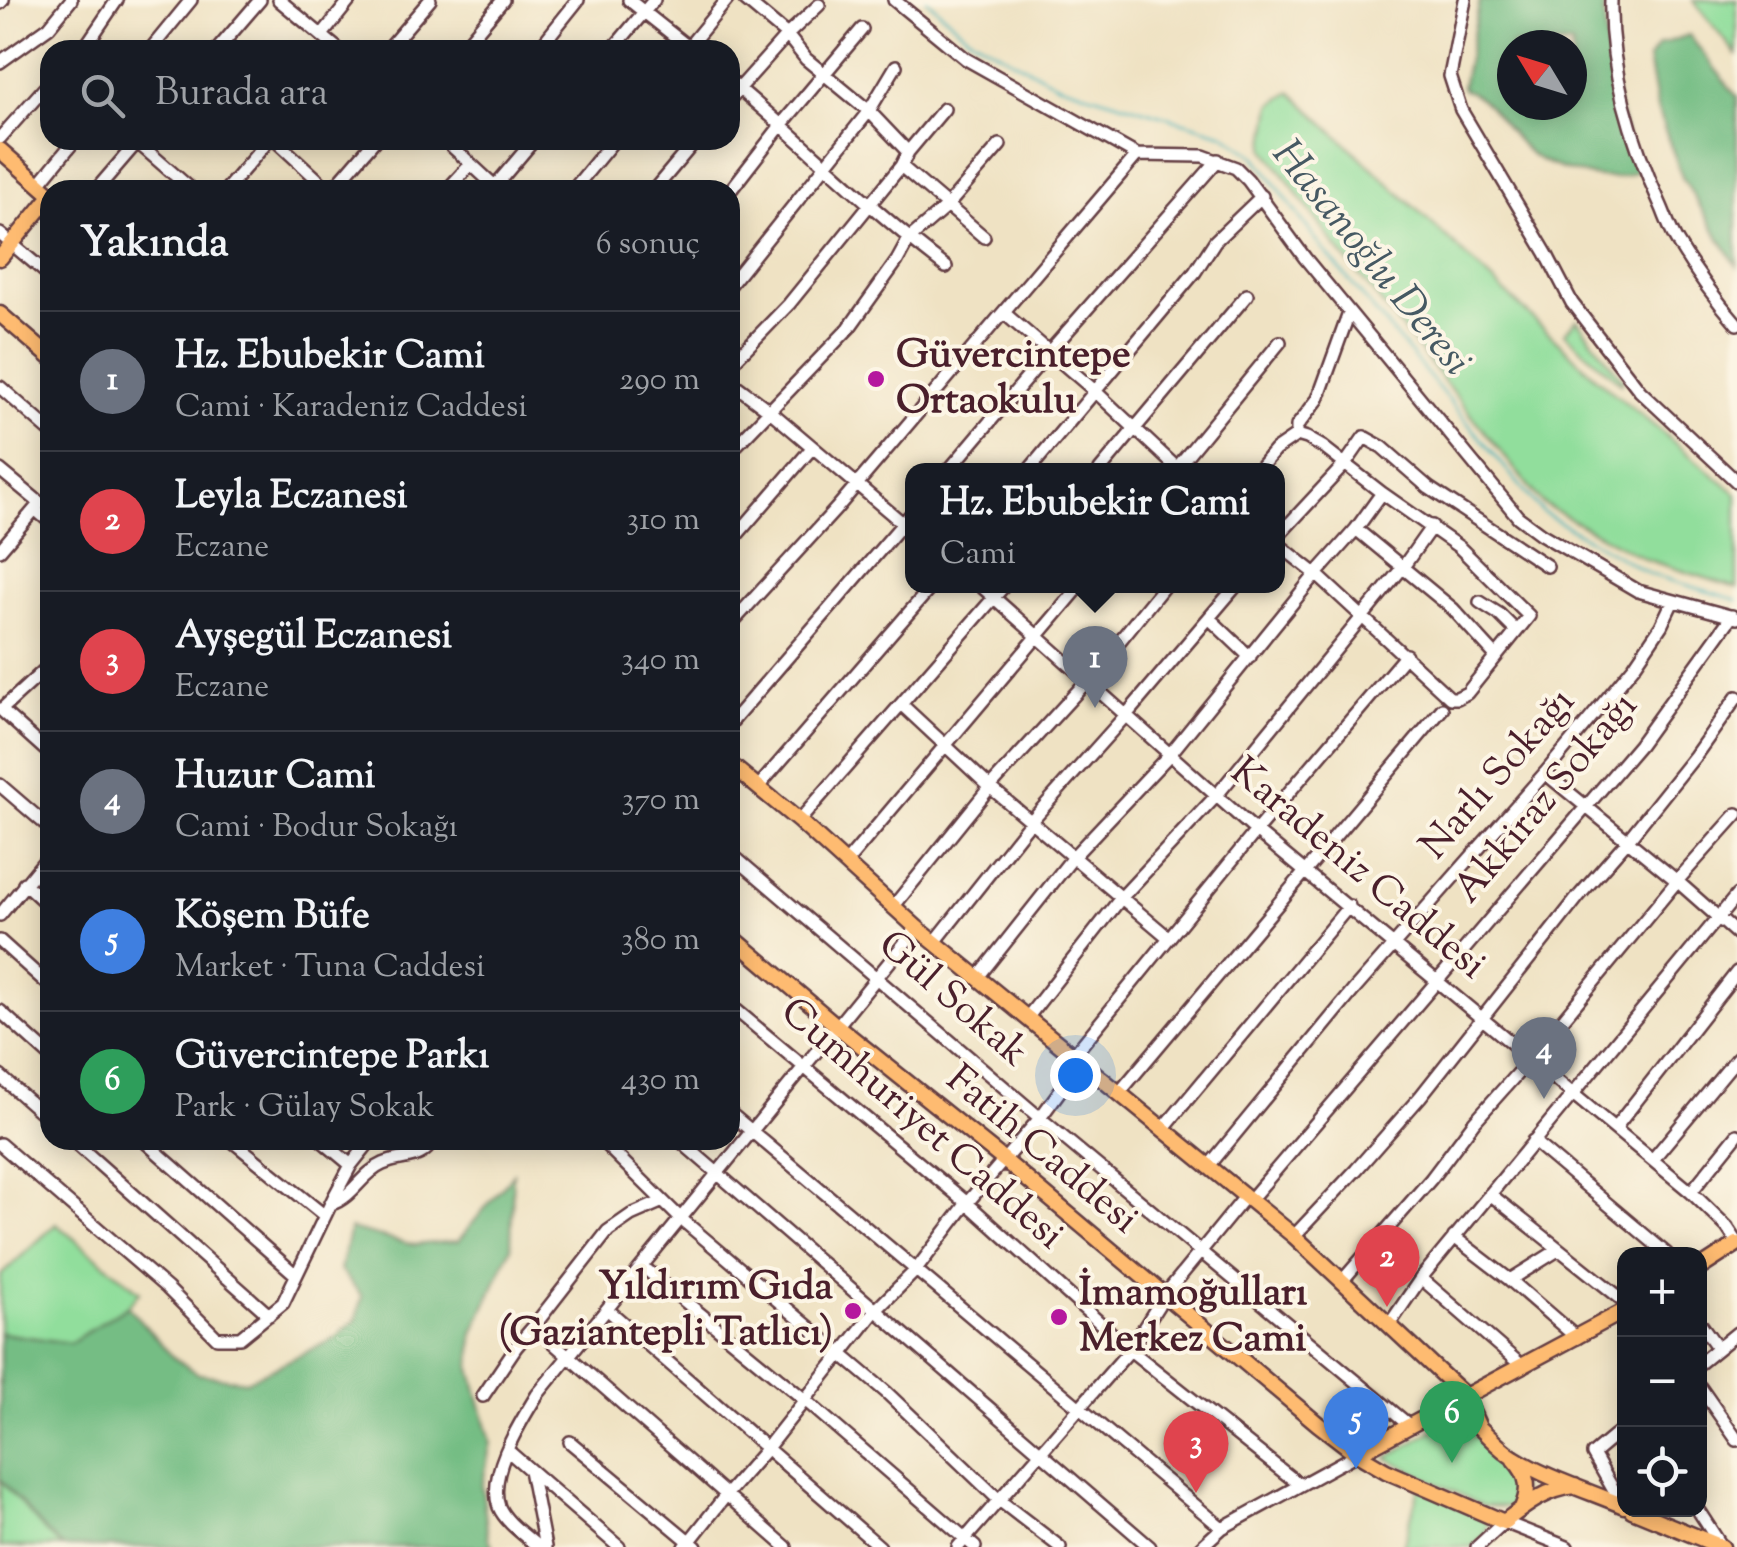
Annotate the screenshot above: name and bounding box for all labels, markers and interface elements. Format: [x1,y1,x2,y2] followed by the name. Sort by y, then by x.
[1497,30,1587,120] north arrow
[40,40,740,150] search box
[75,68,130,123] icon: search
[155,68,328,122] text: Burada ara
[1256,128,1484,390] water label: Hasanoğlu Deresi
[80,215,229,275] text: Yakında
[596,222,700,268] text: 6 sonuç
[896,328,1131,431] place label: Güvercintepe Ortaokulu
[175,331,485,385] text: Hz. Ebubekir Cami
[107,358,118,404] text: 1
[619,358,700,404] text: 290 m
[865,368,887,390] marker: Güvercintepe Ortaokulu
[175,385,527,431] text: Cami · Karadeniz Caddesi
[905,463,1285,593] popup
[175,471,408,525] text: Leyla Eczanesi
[940,478,1250,532] text: Hz. Ebubekir Cami
[105,498,120,544] text: 2
[626,498,700,544] text: 310 m
[175,525,269,571] text: Eczane
[940,532,1016,578] text: Cami
[175,611,452,665] text: Ayşegül Eczanesi
[1062,626,1128,708] pin: 1
[106,638,119,684] text: 3
[621,638,700,684] text: 340 m
[175,665,269,711] text: Eczane
[1408,676,1590,874] street label: Narlı Sokağı
[1441,681,1653,917] street label: Akkiraz Sokağı
[1217,746,1497,994] street label: Karadeniz Caddesi
[175,751,375,805] text: Huzur Cami
[104,778,121,824] text: 4
[621,778,700,824] text: 370 m
[175,805,458,851] text: Cami · Bodur Sokağı
[175,891,370,945] text: Köşem Büfe
[107,918,118,964] text: 5
[621,918,700,964] text: 380 m
[864,918,1040,1082] street label: Gül Sokak
[175,945,485,991] text: Market · Tuna Caddesi
[767,986,1075,1264] street label: Cumhuriyet Caddesi
[1512,1016,1576,1099] pin: 4
[175,1031,489,1085] text: Güvercintepe Parkı
[1050,1050,1101,1101] your location
[932,1053,1150,1249] street label: Fatih Caddesi
[105,1058,120,1104] text: 6
[621,1058,700,1104] text: 430 m
[175,1085,435,1131] text: Park · Gülay Sokak
[1354,1224,1420,1307] pin: 2
[1617,1247,1707,1517] map controls
[1617,1247,1707,1337] button: +
[498,1260,834,1363] place label: Yıldırım Gıda (Gaziantepli Tatlıcı)
[1079,1266,1308,1369] place label: İmamoğulları Merkez Cami
[842,1300,864,1322] marker: Yıldırım Gıda (Gaziantepli Tatlıcı)
[1048,1306,1070,1328] marker: İmamoğulları Merkez Cami
[1617,1337,1707,1427] button: −
[1420,1380,1484,1463] pin: 6
[1324,1386,1388,1469] pin: 5
[1164,1410,1228,1493] pin: 3
[1617,1427,1707,1517] button: locate

